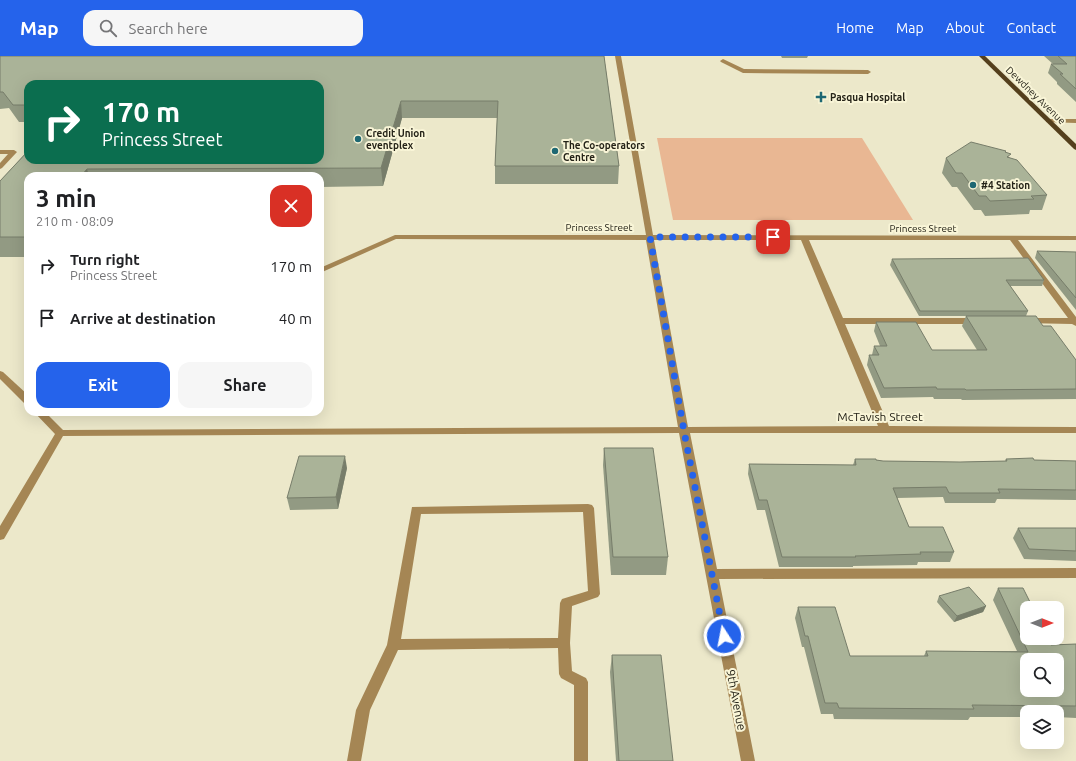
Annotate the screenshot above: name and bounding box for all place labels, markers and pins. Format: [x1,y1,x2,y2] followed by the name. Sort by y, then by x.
[815,91,827,103] marker: Pasqua Hospital
[830,92,905,103] place label: Pasqua Hospital
[366,128,425,151] place label: Credit Union eventplex
[353,134,363,144] marker: Credit Union eventplex
[563,140,645,163] place label: The Co-operators Centre
[550,146,560,156] marker: The Co-operators Centre
[968,180,978,190] marker: #4 Station
[981,180,1030,191] place label: #4 Station
[756,220,790,254] pin

